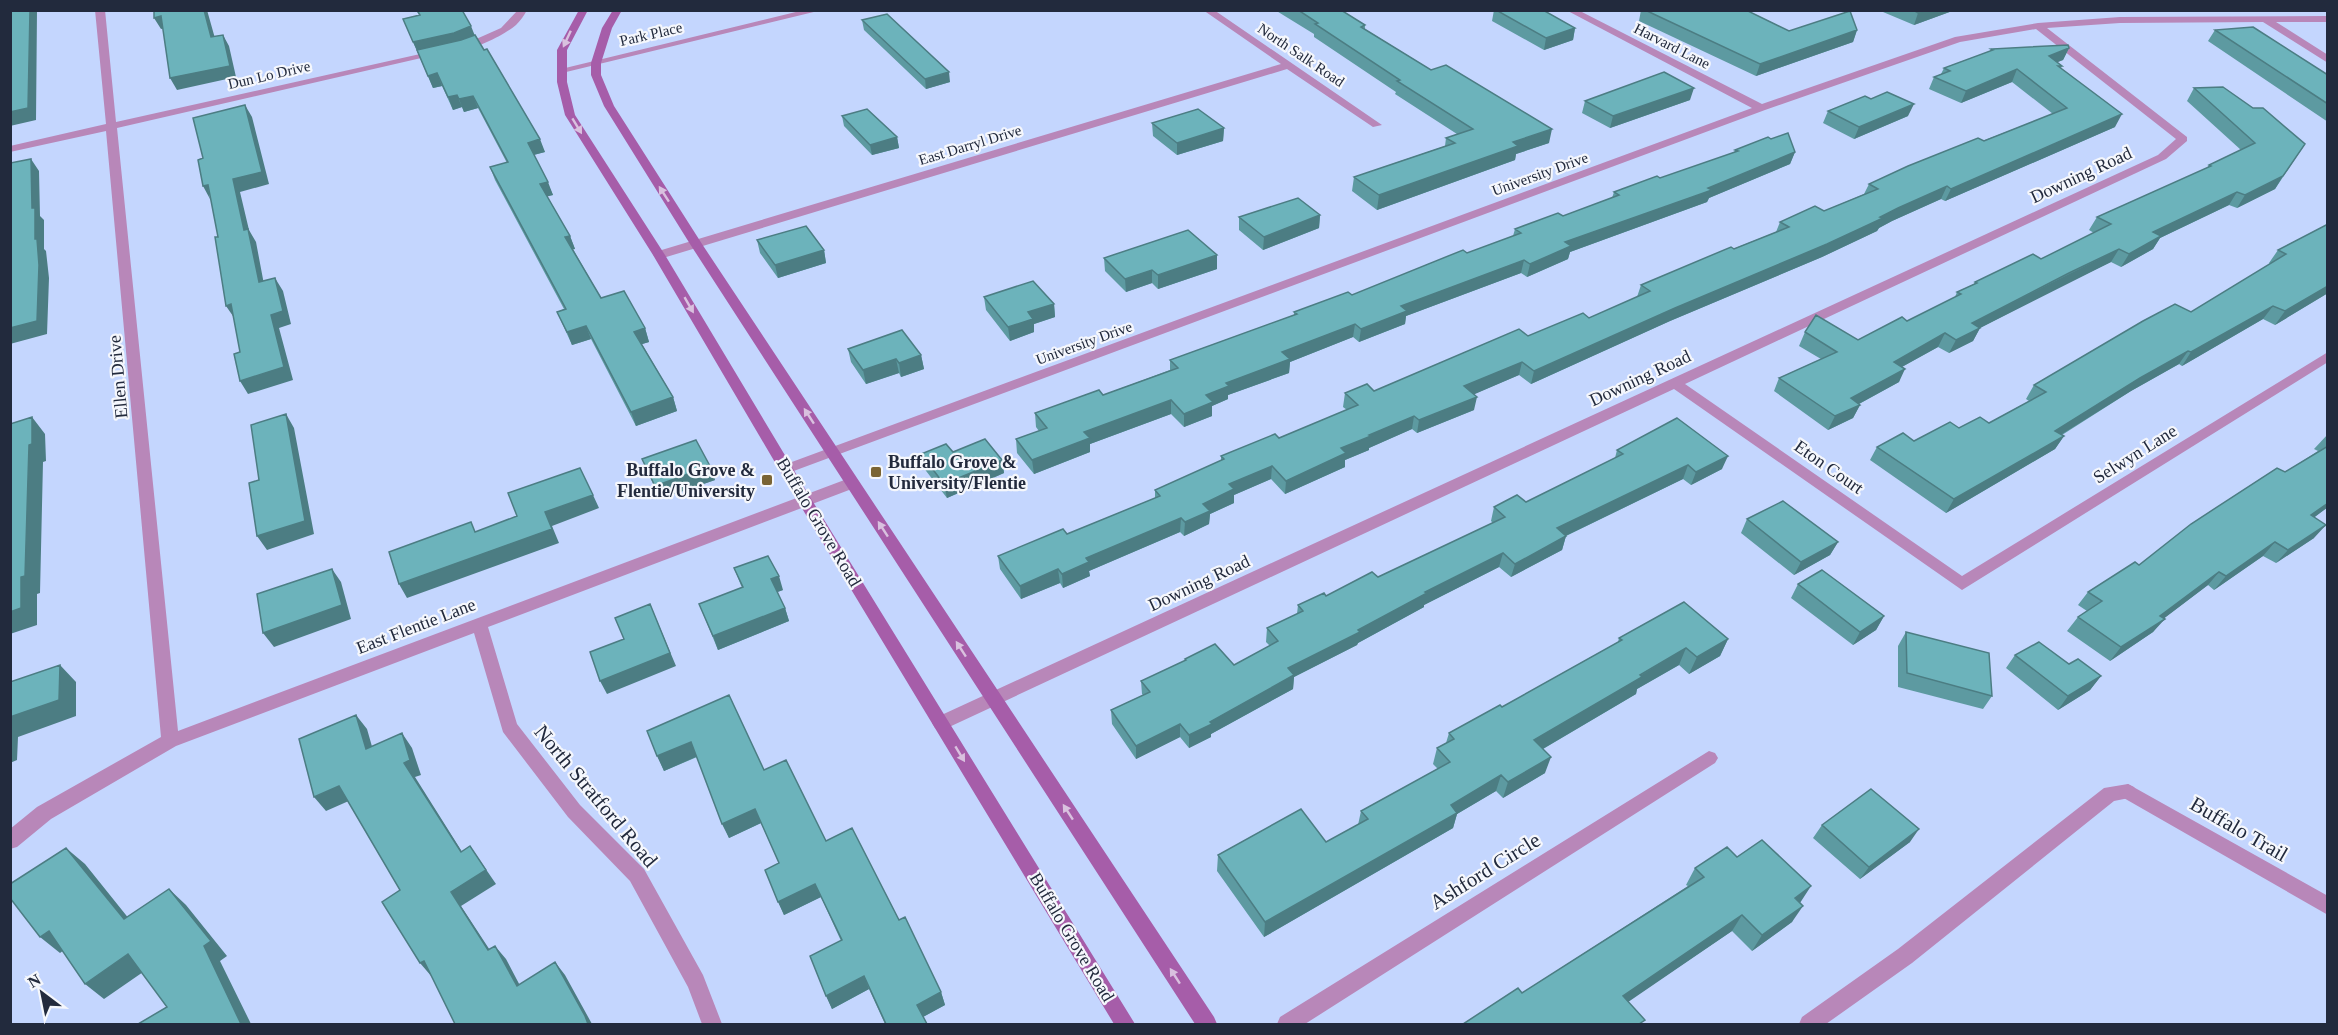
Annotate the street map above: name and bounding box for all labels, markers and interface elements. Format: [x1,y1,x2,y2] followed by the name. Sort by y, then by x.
[618,19,684,49] street label: Park Place
[1255,20,1348,90] street label: North Salk Road
[1631,20,1713,72] street label: Harvard Lane
[563,30,572,47] one-way arrow
[226,58,312,92] street label: Dun Lo Drive
[571,118,582,134] one-way arrow
[917,122,1024,168] street label: East Darryl Drive
[2027,143,2135,207] street label: Downing Road
[1490,149,1591,199] street label: University Drive
[659,186,670,203] one-way arrow
[683,297,694,313] one-way arrow
[1034,318,1135,368] street label: University Drive
[104,335,132,419] street label: Ellen Drive
[1586,346,1694,410] street label: Downing Road
[803,408,814,425] one-way arrow
[2090,420,2180,488] street label: Selwyn Lane
[1791,436,1867,498] street label: Eton Court
[888,452,1026,493] place label: Buffalo Grove & University/Flentie
[773,454,865,590] street label: Buffalo Grove Road
[617,460,755,501] place label: Buffalo Grove & Flentie/University
[869,465,883,479] marker: Buffalo Grove & University/Flentie
[760,473,774,487] marker: Buffalo Grove & Flentie/University
[877,522,889,538] one-way arrow
[1145,551,1253,615] street label: Downing Road
[354,594,478,658] street label: East Flentie Lane
[956,641,967,657] one-way arrow
[529,720,663,872] street label: North Stratford Road
[955,746,966,762] one-way arrow
[2186,791,2292,867] street label: Buffalo Trail
[1063,804,1074,820] one-way arrow
[1425,828,1545,914] street label: Ashford Circle
[1026,869,1118,1005] street label: Buffalo Grove Road
[12,963,72,1023] north arrow
[1169,967,1180,984] one-way arrow
[25,970,44,991] text: N

